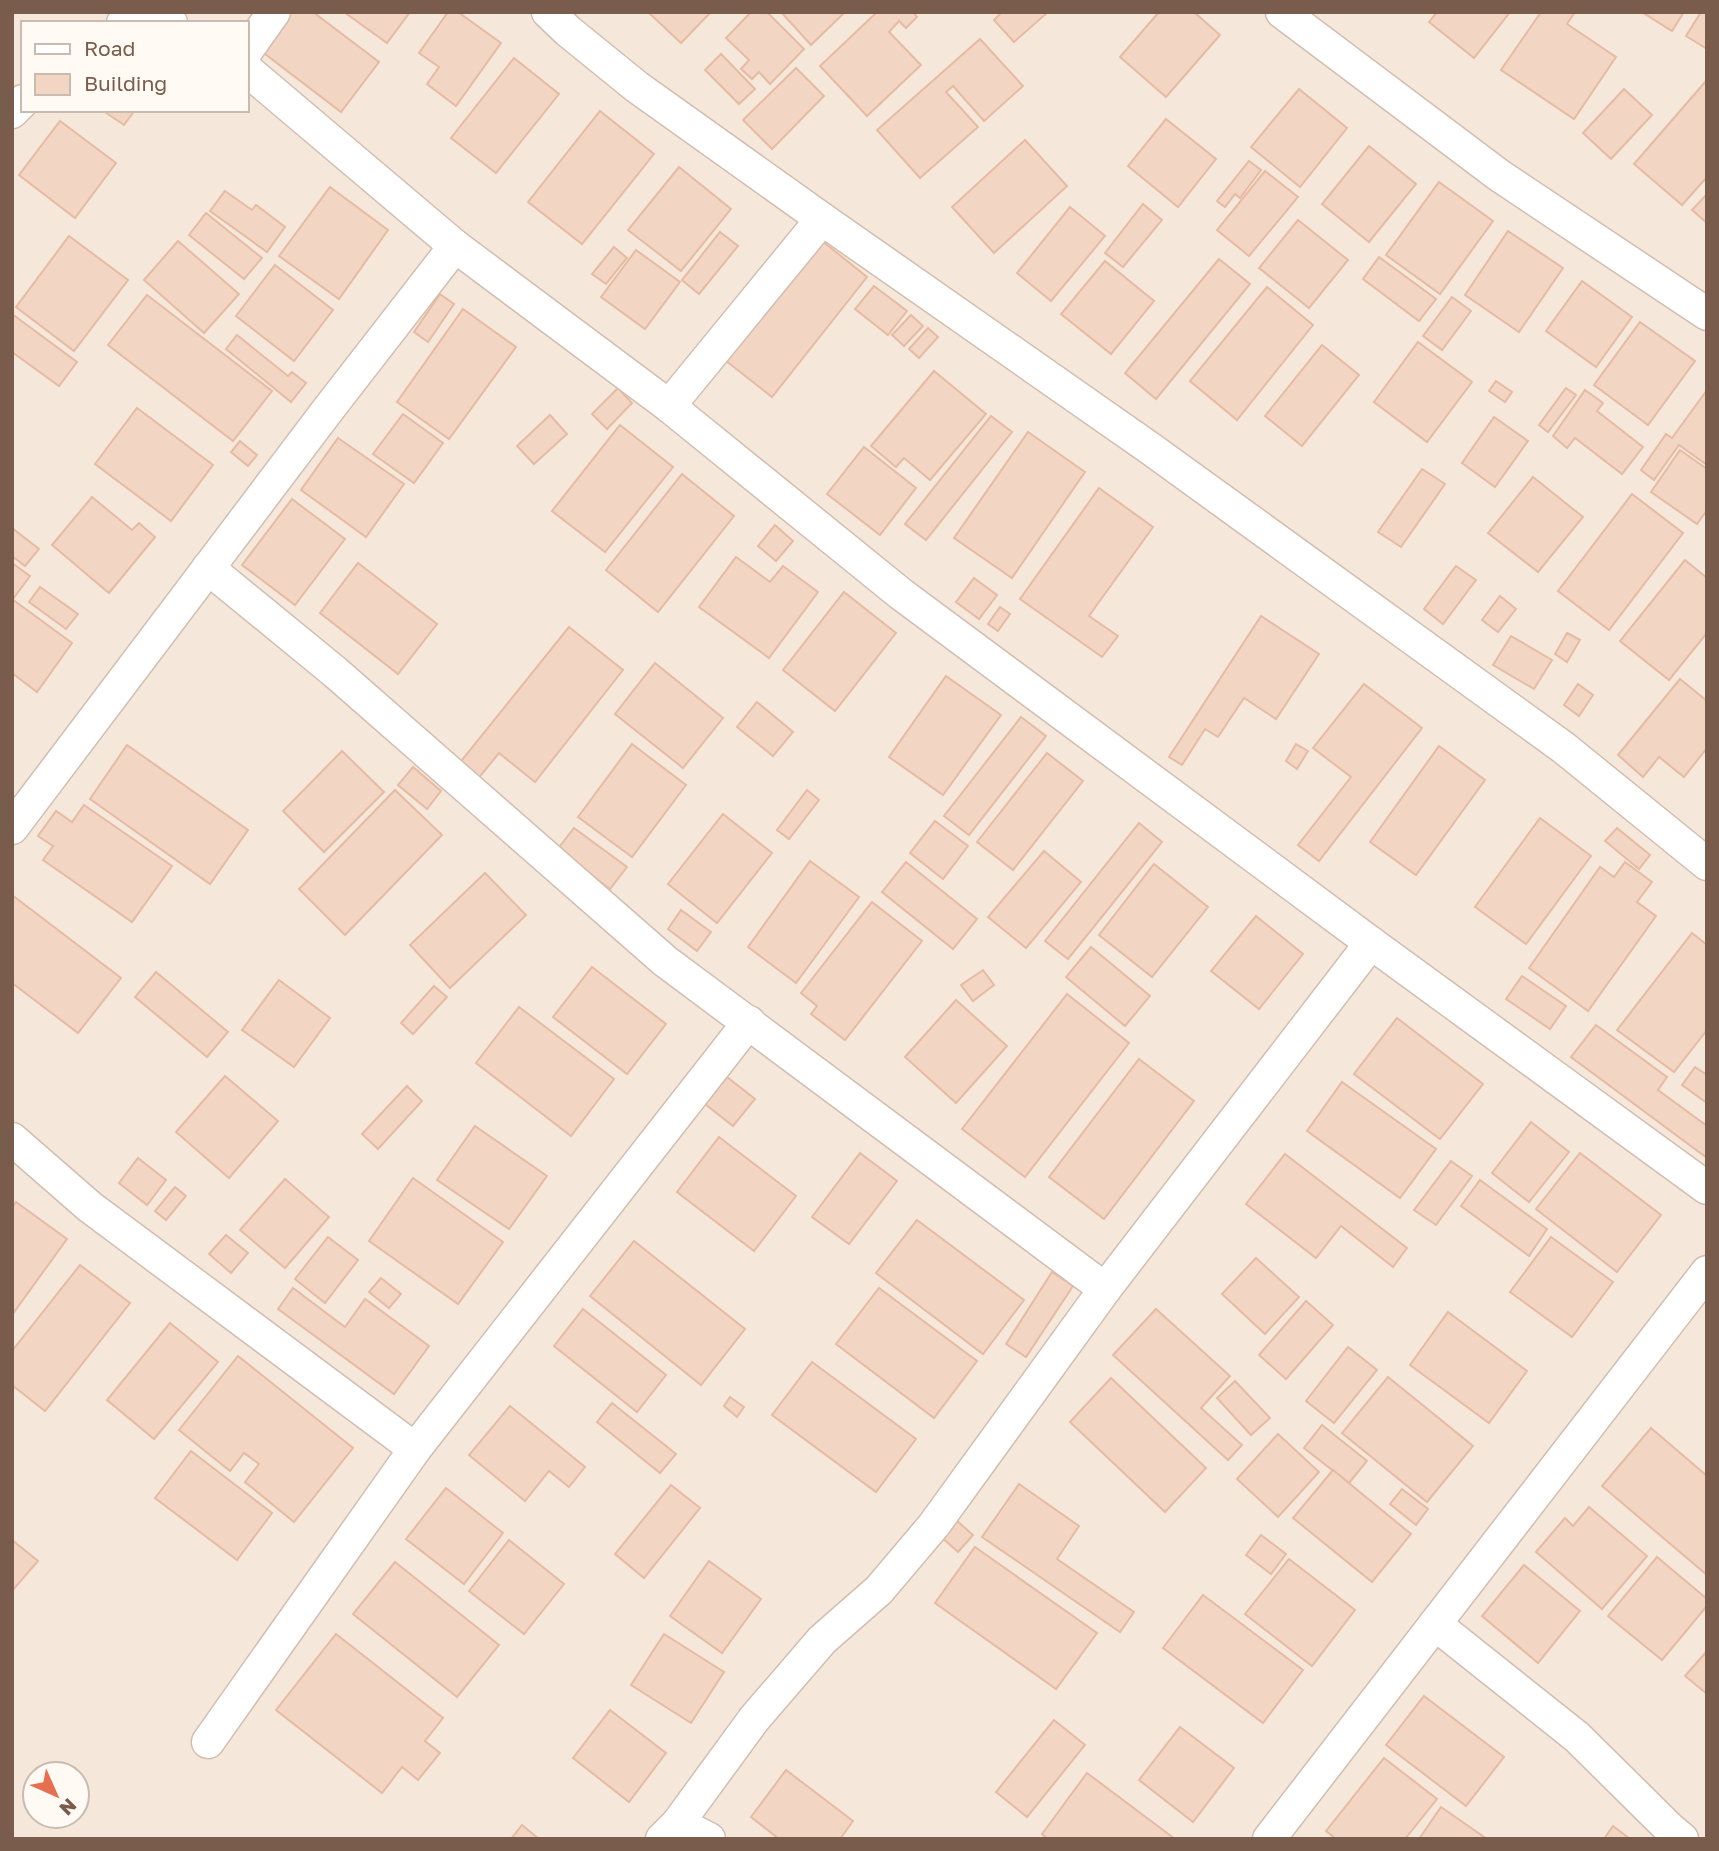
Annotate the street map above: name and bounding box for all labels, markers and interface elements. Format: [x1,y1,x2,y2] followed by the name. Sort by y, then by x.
[21,21,248,112] legend
[84,35,135,61] text: Road
[84,70,167,96] text: Building
[21,1760,91,1830] north arrow
[55,1794,82,1821] text: N

